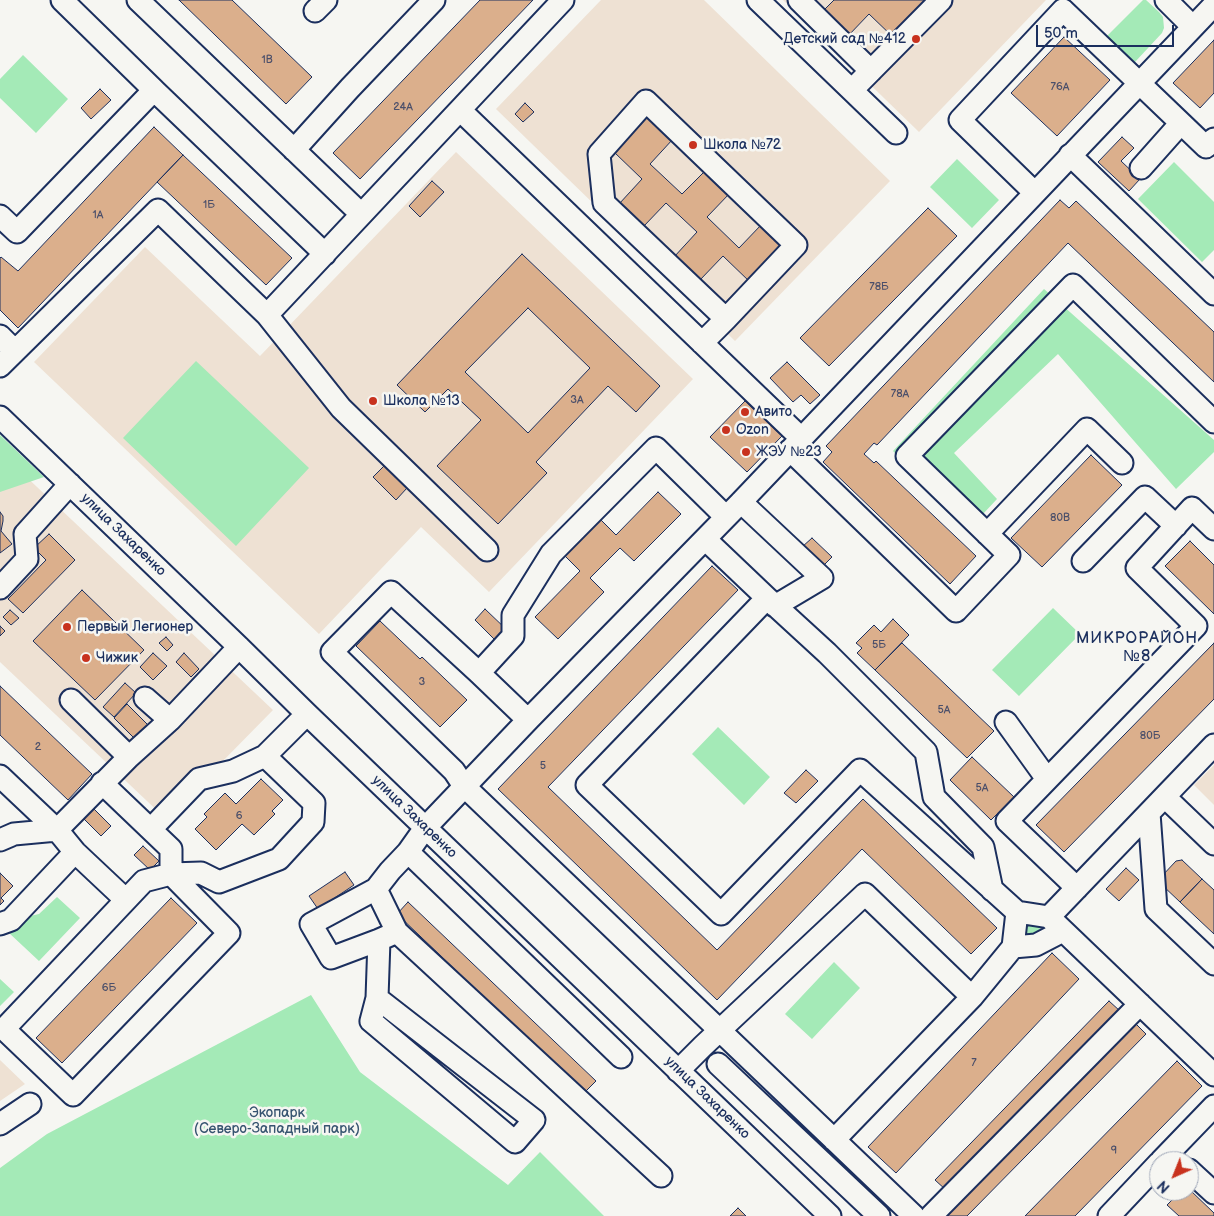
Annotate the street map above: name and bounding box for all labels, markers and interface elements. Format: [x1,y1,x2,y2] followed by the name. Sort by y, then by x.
[1039,15,1176,47] scale bar
[1044,24,1078,43] text: 50 m
[783,31,906,47] place label: Детский сад №412
[910,33,922,45] marker: Детский сад №412
[261,53,273,67] house number: 1В
[1051,80,1069,94] house number: 76А
[393,100,413,114] house number: 24А
[703,137,781,153] place label: Школа №72
[687,139,699,151] marker: Школа №72
[203,198,215,212] house number: 1Б
[93,208,103,222] house number: 1А
[869,280,889,294] house number: 78Б
[891,387,909,401] house number: 78А
[383,393,460,409] place label: Школа №13
[570,393,584,407] house number: 3А
[367,395,379,407] marker: Школа №13
[755,404,792,420] place label: Авито
[739,406,751,418] marker: Авито
[736,422,769,438] place label: Ozon
[720,424,732,436] marker: Ozon
[756,444,822,460] place label: ЖЭУ №23
[740,446,752,458] marker: ЖЭУ №23
[77,490,169,580] street label: улица Захаренко
[1050,511,1070,525] house number: 80В
[77,619,193,635] place label: Первый Легионер
[61,621,73,633] marker: Первый Легионер
[1075,629,1199,667] district label: МИКРОРАЙОН №8
[872,638,886,652] house number: 5Б
[96,650,138,666] place label: Чижик
[80,652,92,664] marker: Чижик
[419,675,425,689] house number: 3
[938,703,950,717] house number: 5А
[1140,729,1160,743] house number: 80Б
[35,740,41,754] house number: 2
[540,759,546,773] house number: 5
[368,772,460,862] street label: улица Захаренко
[976,781,988,795] house number: 5А
[236,809,242,823] house number: 6
[102,981,116,995] house number: 6Б
[661,1053,753,1143] street label: улица Захаренко
[971,1056,977,1070] house number: 7
[194,1105,360,1138] park label: Экопарк (Северо-Западный парк)
[1111,1144,1117,1158] house number: 9
[1149,1151,1199,1201] north arrow
[1154,1177,1174,1196] text: N

